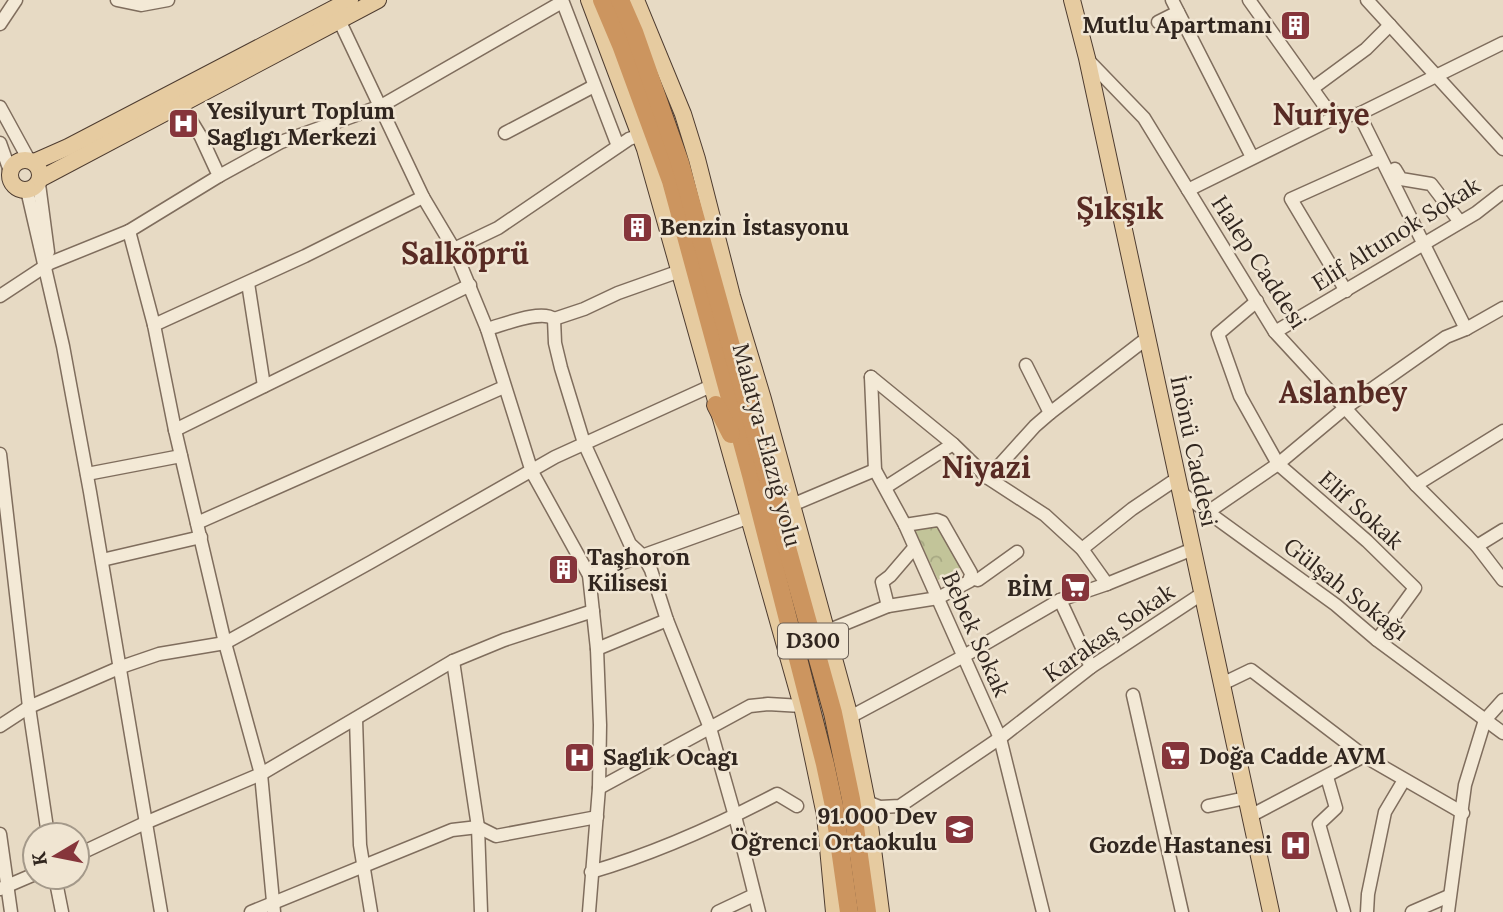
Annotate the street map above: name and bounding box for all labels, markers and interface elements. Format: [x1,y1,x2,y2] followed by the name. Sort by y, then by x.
[1278,8,1312,42] building icon: Mutlu Apartmanı
[1082,10,1272,39] place label: Mutlu Apartmanı
[1272,95,1370,134] district label: Nuriye
[207,96,395,151] place label: Yesilyurt Toplum Saglıgı Merkezi
[167,107,201,141] hospital icon: Yesilyurt Toplum Saglıgı Merkezi
[1306,170,1486,297] street label: Elif Altunok Sokak
[1076,189,1164,227] district label: Şıkşık
[1206,190,1313,334] street label: Halep Caddesi
[620,210,654,244] building icon: Benzin İstasyonu
[660,212,849,241] place label: Benzin İstasyonu
[401,234,529,272] district label: Salköprü
[726,340,809,550] street label: Malatya-Elazığ yolu
[1164,373,1225,529] street label: İnönü Caddesi
[1279,373,1408,412] district label: Aslanbey
[941,448,1031,487] district label: Niyazi
[1313,464,1410,556] street label: Elif Sokak
[1278,531,1414,646] street label: Gülşah Sokağı
[587,542,691,597] place label: Taşhoron Kilisesi
[547,553,581,587] building icon: Taşhoron Kilisesi
[936,567,1017,702] street label: Bebek Sokak
[1059,571,1093,605] supermarket icon: BİM
[1007,573,1053,602] place label: BİM
[1038,576,1180,688] street label: Karakaş Sokak
[778,624,848,658] road number: D300
[1159,739,1193,773] supermarket icon: Doğa Cadde AVM
[563,740,597,774] hospital icon: Saglık Ocagı
[1199,741,1386,770] place label: Doğa Cadde AVM
[603,742,738,771] place label: Saglık Ocagı
[731,801,938,856] place label: 91.000 Dev Öğrenci Ortaokulu
[943,812,977,846] school or university icon: 91.000 Dev Öğrenci Ortaokulu
[21,821,91,891] north arrow
[1278,828,1312,862] hospital icon: Gozde Hastanesi
[1089,830,1272,859] place label: Gozde Hastanesi
[26,850,52,868] text: K

